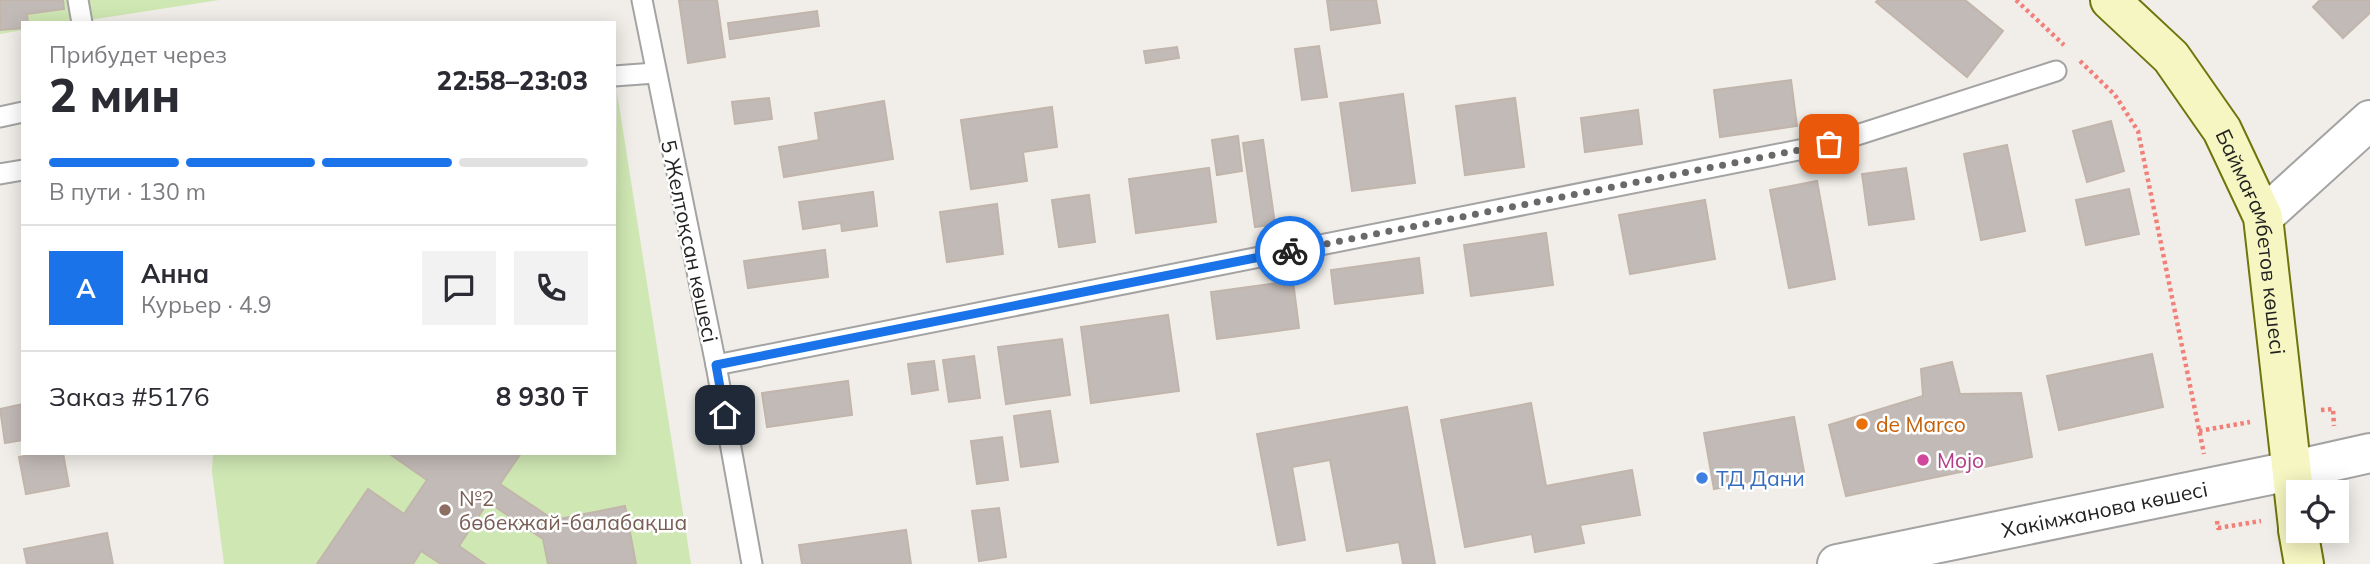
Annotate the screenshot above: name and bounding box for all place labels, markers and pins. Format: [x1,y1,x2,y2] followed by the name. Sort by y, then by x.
[1799,114,1859,174] pin
[695,385,755,445] pin
[1876,411,1966,437] place label: de Marco
[1854,416,1870,432] marker: de Marco
[1937,447,1984,473] place label: Mojo
[1915,452,1931,468] marker: Mojo
[1716,465,1805,491] place label: ТД Дани
[1694,470,1710,486] marker: ТД Дани
[459,485,687,535] place label: №2 бөбекжай-балабақша
[437,502,453,518] marker: №2 бөбекжай-балабақша

